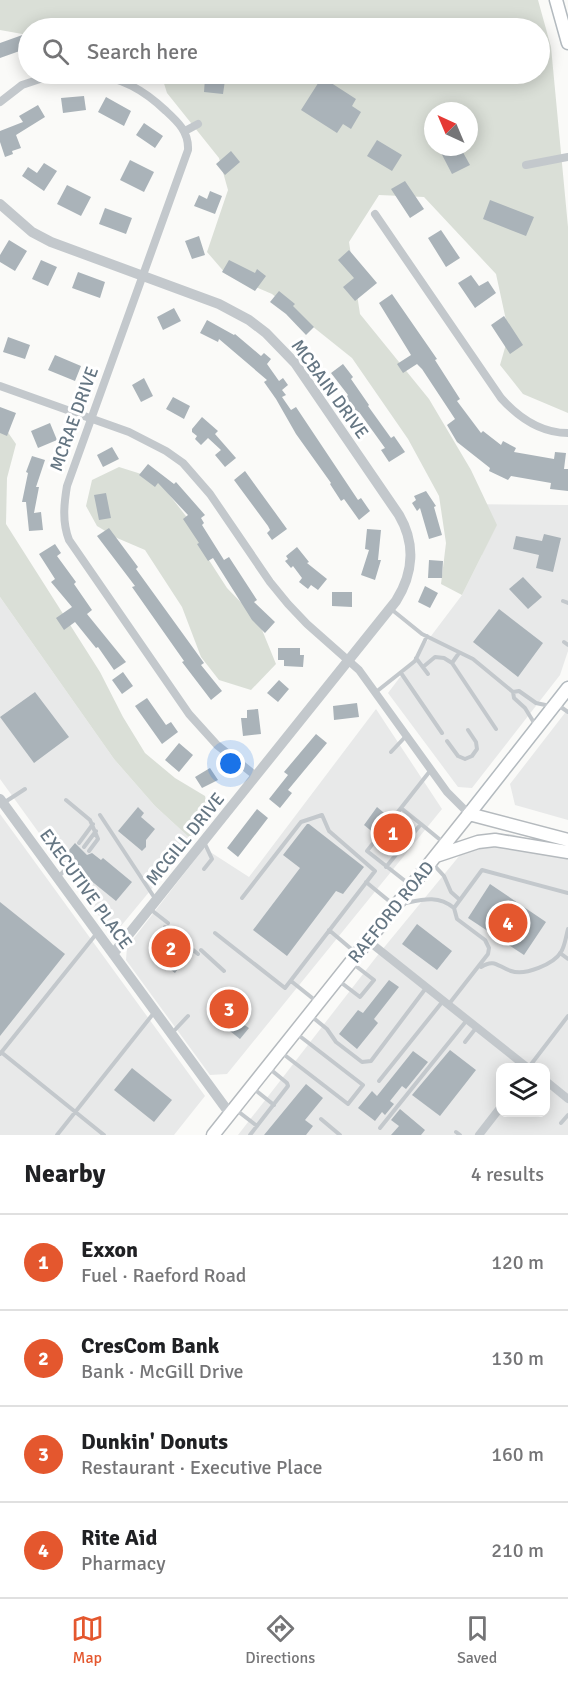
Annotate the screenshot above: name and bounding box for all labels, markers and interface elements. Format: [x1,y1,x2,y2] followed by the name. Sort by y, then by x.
[18,18,550,84] search box
[39,35,72,68] icon: search
[87,38,198,65] text: Search here
[424,102,478,156] north arrow
[287,335,373,443] street label: MCBAIN DRIVE
[45,364,103,474] street label: MCRAE DRIVE
[216,749,245,778] your location
[141,788,229,890] street label: MCGILL DRIVE
[374,810,412,856] pin: 1
[35,824,137,954] street label: EXECUTIVE PLACE
[343,857,439,967] street label: RAEFORD ROAD
[488,900,528,946] pin: 4
[152,926,190,970] pin: 2
[210,986,248,1032] pin: 3
[496,1063,550,1117] map controls
[496,1063,550,1117] button: layers
[24,1158,105,1190] text: Nearby
[471,1162,544,1187] text: 4 results
[81,1236,138,1263] text: Exxon
[38,1250,49,1275] text: 1
[491,1250,544,1275] text: 120 m
[81,1263,246,1288] text: Fuel · Raeford Road
[81,1332,219,1359] text: CresCom Bank
[38,1346,49,1371] text: 2
[491,1346,544,1371] text: 130 m
[81,1359,244,1384] text: Bank · McGill Drive
[81,1428,228,1455] text: Dunkin' Donuts
[38,1442,49,1467] text: 3
[491,1442,544,1467] text: 160 m
[81,1455,323,1480] text: Restaurant · Executive Place
[81,1524,157,1551] text: Rite Aid
[38,1538,49,1563] text: 4
[491,1538,544,1563] text: 210 m
[81,1551,166,1576] text: Pharmacy
[71,1612,104,1668] tab: Map
[245,1612,315,1668] tab: Directions
[457,1612,497,1668] tab: Saved

